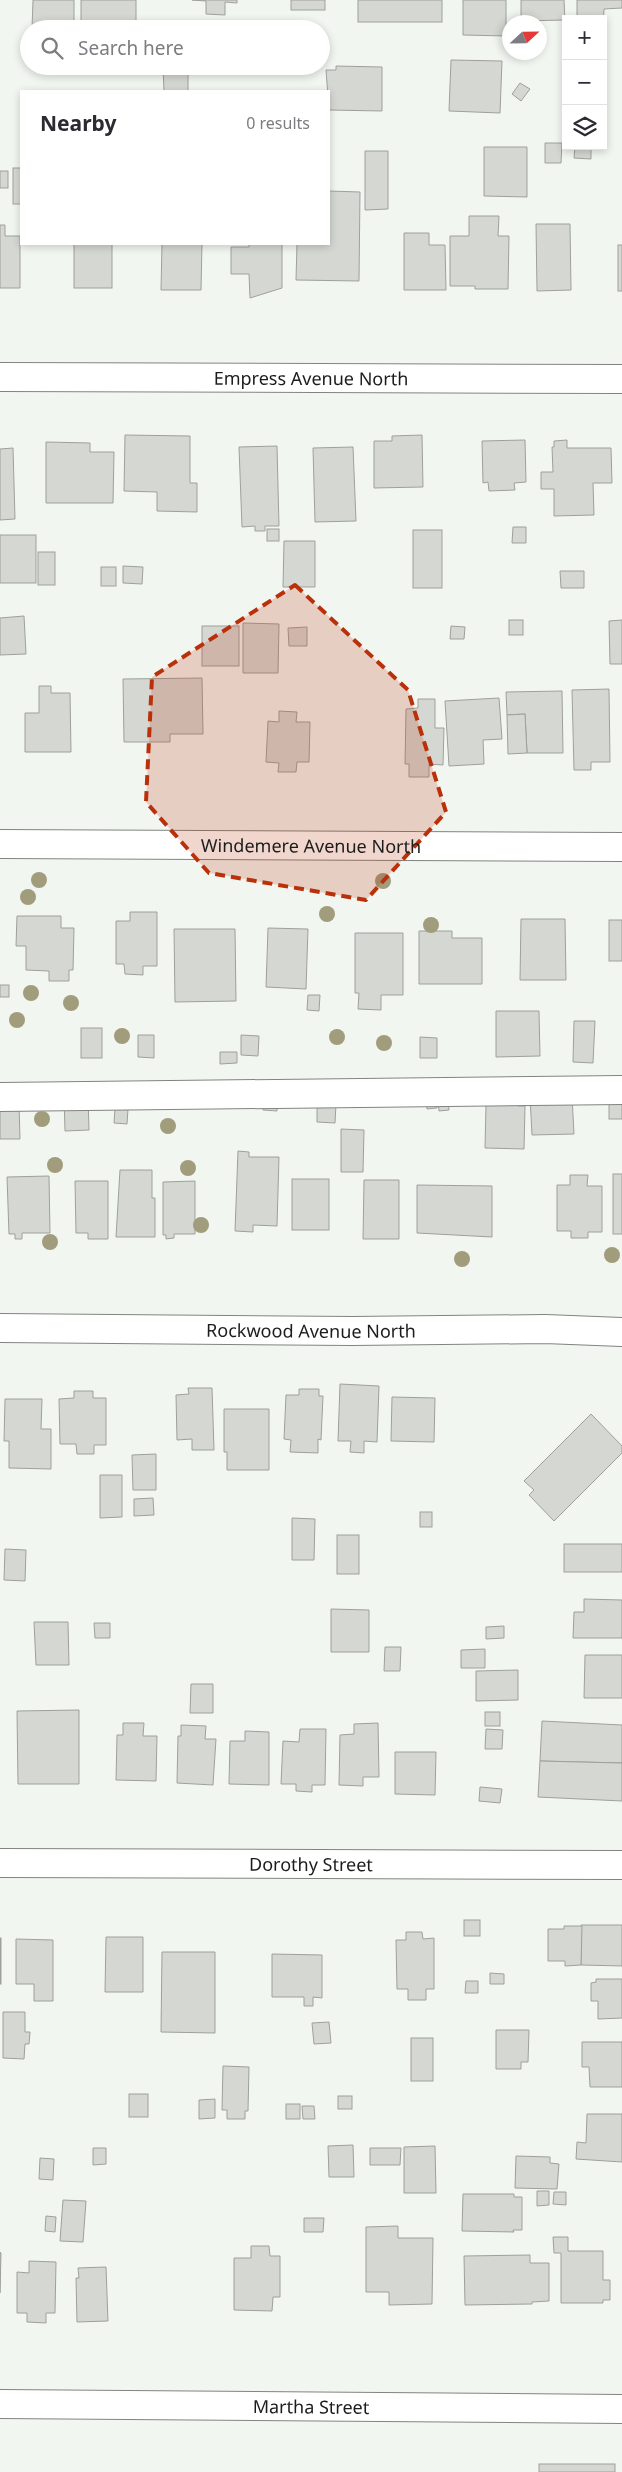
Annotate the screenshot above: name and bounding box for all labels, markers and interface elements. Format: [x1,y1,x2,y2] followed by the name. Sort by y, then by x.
[502,15,547,60] north arrow
[562,15,607,150] map controls
[562,15,607,60] button: +
[20,20,330,75] search box
[38,34,66,62] icon: search
[78,35,184,61] text: Search here
[562,60,607,105] button: −
[562,105,607,150] button: layers
[40,109,116,137] text: Nearby
[246,112,310,134] text: 0 results
[214,366,408,390] street label: Empress Avenue North
[201,833,421,858] street label: Windemere Avenue North
[206,1318,416,1343] street label: Rockwood Avenue North
[249,1852,373,1876] street label: Dorothy Street
[253,2394,370,2419] street label: Martha Street

